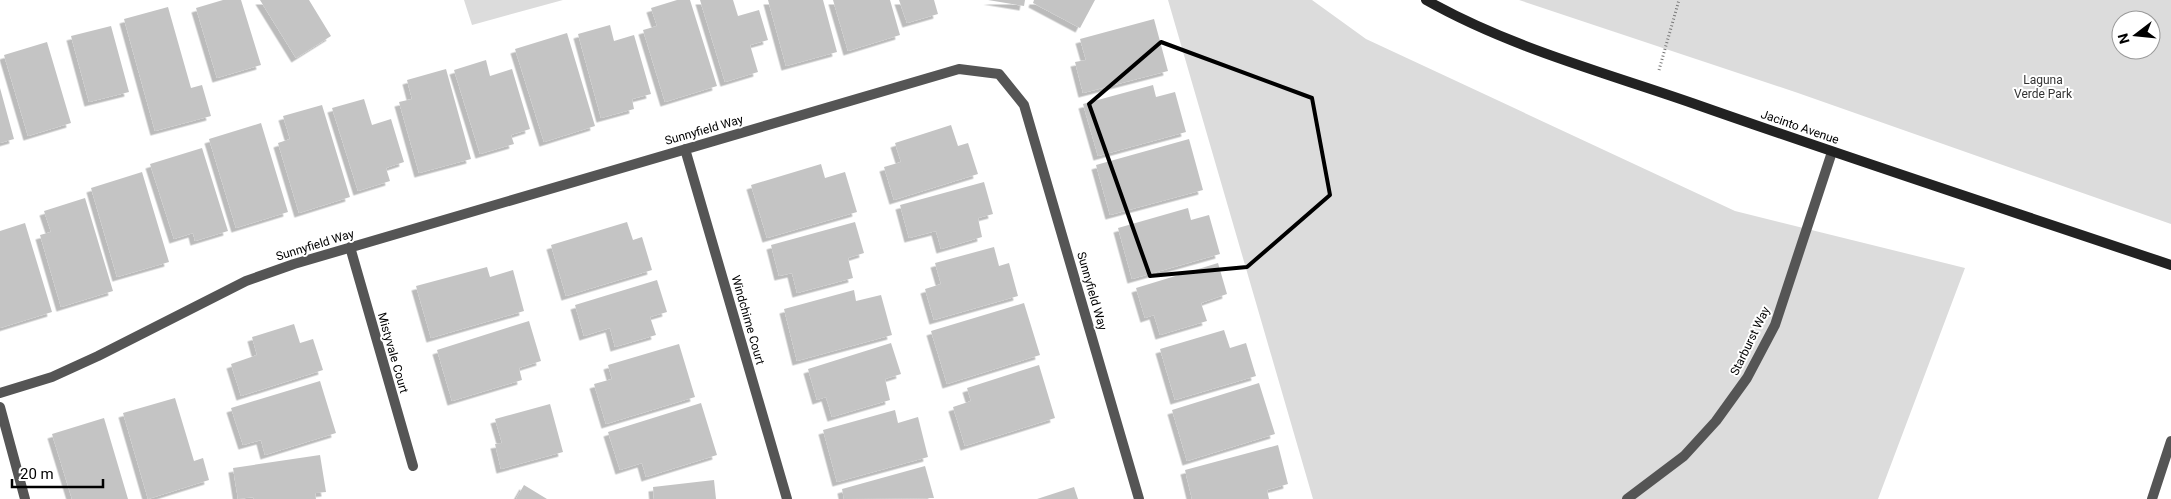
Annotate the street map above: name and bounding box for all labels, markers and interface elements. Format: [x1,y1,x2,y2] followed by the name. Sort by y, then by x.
[2111,10,2161,60] north arrow
[2114,32,2133,46] text: N
[2014,73,2073,101] park label: Laguna Verde Park
[1759,107,1841,147] street label: Jacinto Avenue
[663,112,745,148] street label: Sunnyfield Way
[274,226,356,264] street label: Sunnyfield Way
[1074,250,1110,332] street label: Sunnyfield Way
[729,274,767,366] street label: Windchime Court
[1727,304,1773,378] street label: Starburst Way
[375,311,411,395] street label: Mistyvale Court
[12,456,104,488] scale bar
[20,465,54,483] text: 20 m

